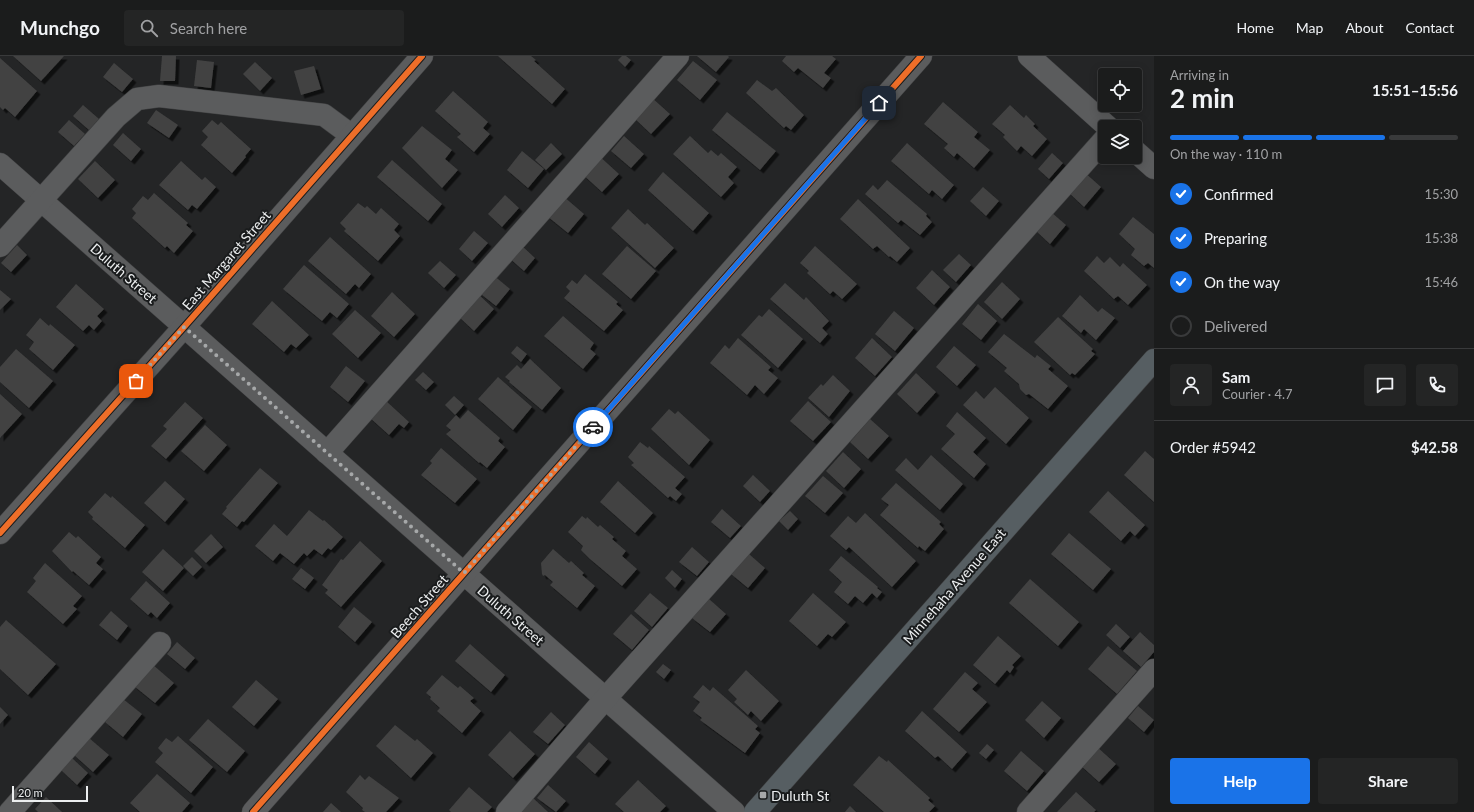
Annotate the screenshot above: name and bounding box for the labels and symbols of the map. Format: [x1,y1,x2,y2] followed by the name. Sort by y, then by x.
[862,86,896,120] pin
[178,207,274,313] street label: East Margaret Street
[87,239,161,307] street label: Duluth Street
[119,364,153,398] pin
[573,407,613,447] courier
[899,525,1009,647] street label: Minnehaha Avenue East
[387,571,451,641] street label: Beech Street
[474,581,548,649] street label: Duluth Street
[12,784,88,803] scale bar
[771,787,829,804] place label: Duluth St
[758,790,768,800] marker: Duluth St

